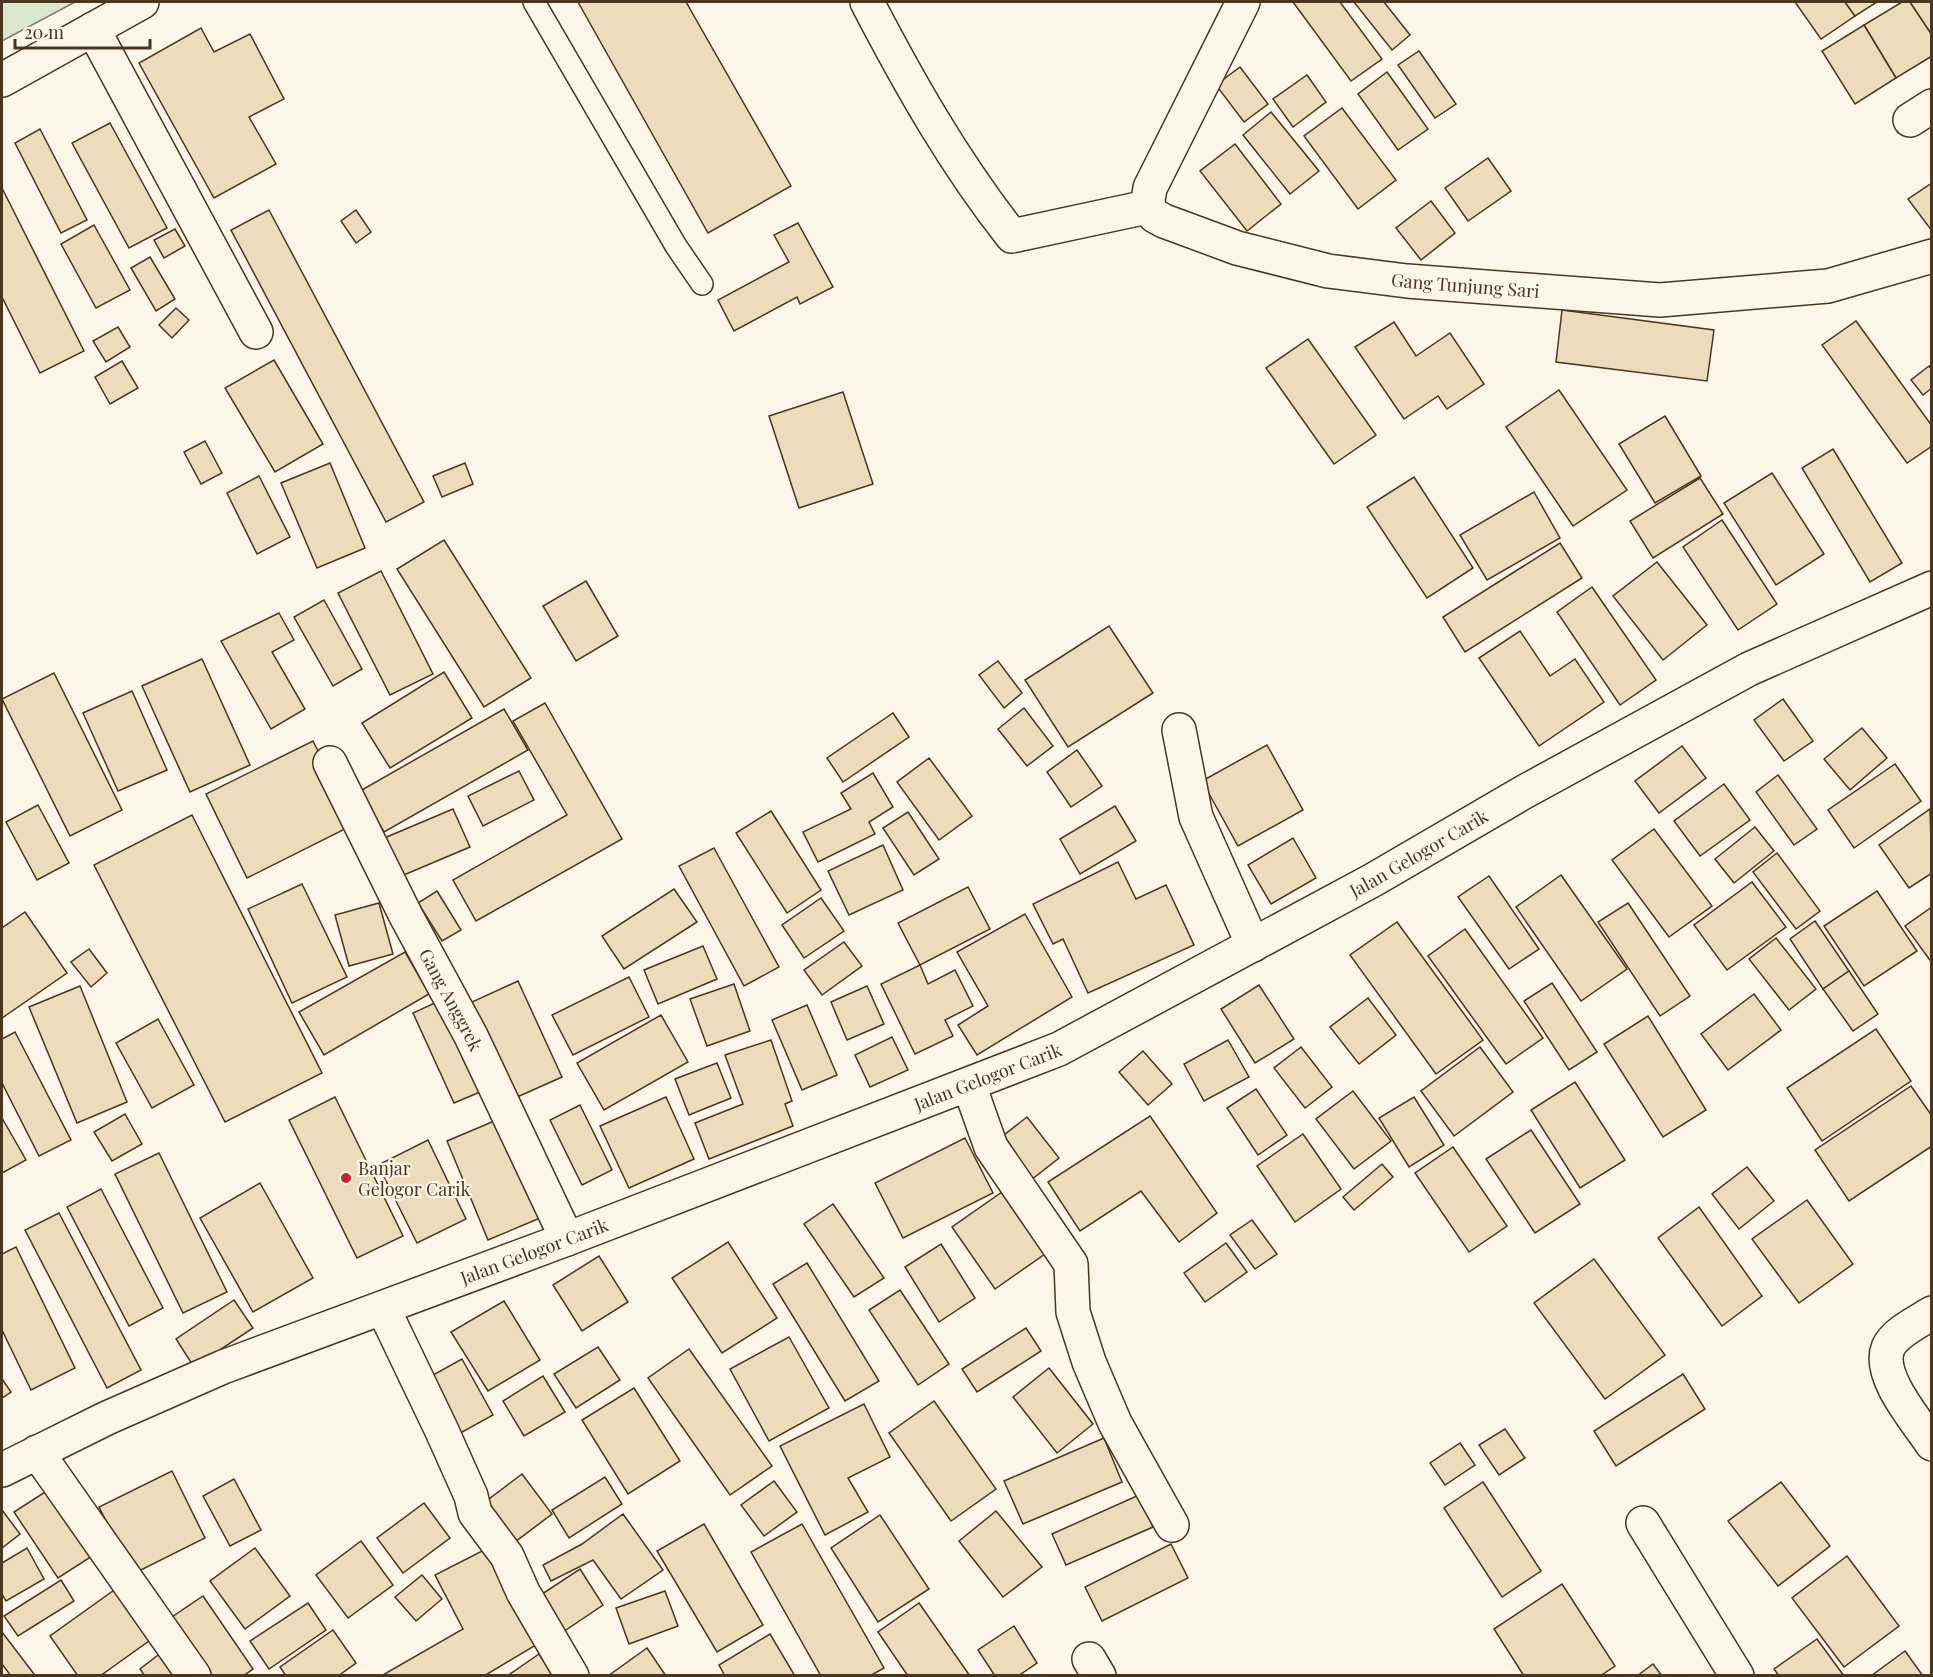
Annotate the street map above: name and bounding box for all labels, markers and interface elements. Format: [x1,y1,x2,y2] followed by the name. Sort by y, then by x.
[15,12,150,50] scale bar
[24,20,64,44] text: 20 m
[1390,267,1540,303] street label: Gang Tunjung Sari
[1344,804,1492,903] street label: Jalan Gelogor Carik
[414,944,488,1055] street label: Gang Anggrek
[910,1037,1065,1116] street label: Jalan Gelogor Carik
[358,1156,471,1201] place label: Banjar Gelogor Carik
[339,1171,353,1185] marker: Banjar Gelogor Carik
[456,1212,612,1290] street label: Jalan Gelogor Carik

